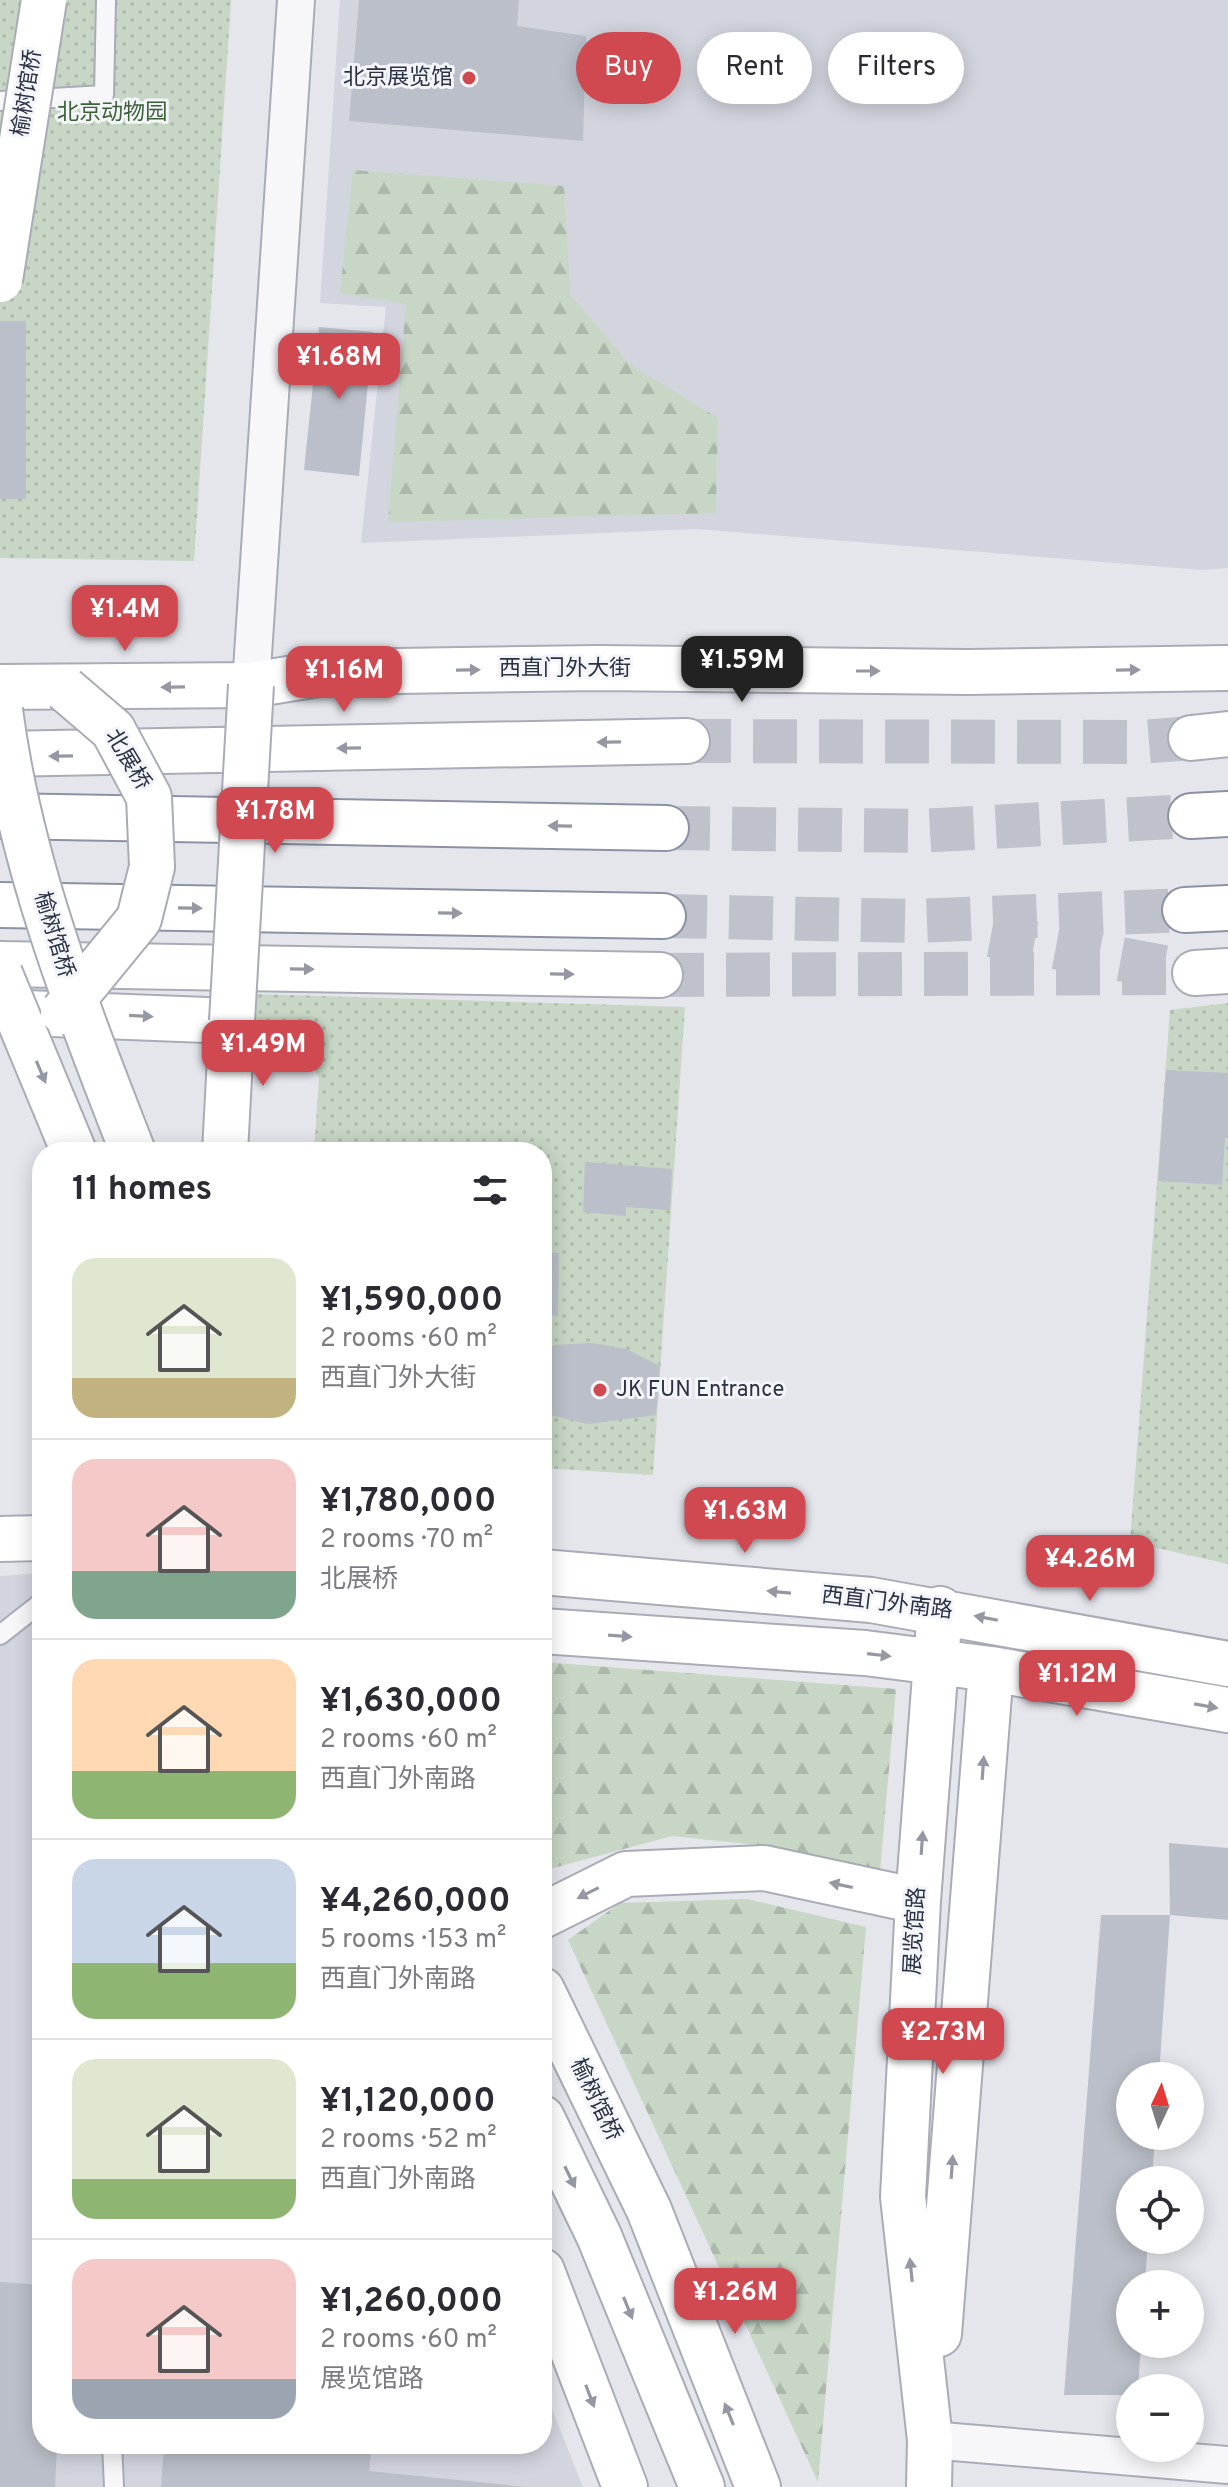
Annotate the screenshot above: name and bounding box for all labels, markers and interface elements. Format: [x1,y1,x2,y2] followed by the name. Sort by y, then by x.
[576,32,681,104] chip: Buy
[697,32,812,104] chip: Rent
[828,32,964,104] chip: Filters
[8,47,48,139] street label: 榆树馆桥
[343,65,453,92] place label: 北京展览馆
[460,69,478,87] marker: 北京展览馆
[57,100,167,127] park label: 北京动物园
[274,333,404,401] pin: ¥1.68M
[296,342,382,375] text: ¥1.68M
[69,585,181,653] pin: ¥1.4M
[90,594,160,627] text: ¥1.4M
[677,636,807,704] pin: ¥1.59M
[699,645,785,678] text: ¥1.59M
[279,646,409,714] pin: ¥1.16M
[304,655,384,688] text: ¥1.16M
[499,656,631,683] street label: 西直门外大街
[456,664,481,676] one-way arrow
[1115,664,1141,676] one-way arrow
[856,665,881,677] one-way arrow
[160,680,185,693] one-way arrow
[98,725,156,795] street label: 北展桥
[596,735,621,748] one-way arrow
[336,742,361,755] one-way arrow
[48,749,73,762] one-way arrow
[210,787,340,855] pin: ¥1.78M
[235,796,315,829] text: ¥1.78M
[547,820,572,832] one-way arrow
[27,889,79,981] street label: 榆树馆桥
[178,902,203,914] one-way arrow
[438,906,463,919] one-way arrow
[290,963,315,975] one-way arrow
[550,967,575,980] one-way arrow
[129,1010,154,1023] one-way arrow
[198,1020,328,1088] pin: ¥1.49M
[220,1029,306,1062] text: ¥1.49M
[34,1060,47,1084] one-way arrow
[468,1168,512,1212] icon: filters
[72,1169,212,1212] text: 11 homes
[320,1280,503,1323] text: ¥1,590,000
[136,1290,232,1386] icon: home
[320,1323,497,1356] text: 2 rooms · 60 m²
[320,1363,476,1396] text: 西直门外大街
[616,1377,784,1404] place label: JK FUN Entrance
[591,1381,609,1399] marker: JK FUN Entrance
[320,1481,496,1524] text: ¥1,780,000
[680,1487,810,1555] pin: ¥1.63M
[136,1491,232,1587] icon: home
[702,1496,788,1529] text: ¥1.63M
[320,1524,493,1557] text: 2 rooms · 70 m²
[1025,1535,1155,1603] pin: ¥4.26M
[1044,1544,1136,1577] text: ¥4.26M
[320,1564,398,1597] text: 北展桥
[820,1583,954,1625] street label: 西直门外南路
[766,1585,791,1598] one-way arrow
[973,1612,998,1624] one-way arrow
[608,1630,633,1643] one-way arrow
[867,1648,892,1661] one-way arrow
[1012,1650,1142,1718] pin: ¥1.12M
[1037,1659,1117,1692] text: ¥1.12M
[320,1681,502,1724] text: ¥1,630,000
[136,1691,232,1787] icon: home
[1194,1700,1219,1713] one-way arrow
[320,1724,497,1757] text: 2 rooms · 60 m²
[977,1756,990,1781] one-way arrow
[320,1764,476,1797] text: 西直门外南路
[916,1830,929,1855] one-way arrow
[829,1878,854,1891] one-way arrow
[320,1881,511,1924] text: ¥4,260,000
[576,1886,599,1900] one-way arrow
[900,1886,932,1976] street label: 展览馆路
[136,1891,232,1987] icon: home
[320,1924,507,1957] text: 5 rooms · 153 m²
[320,1964,476,1997] text: 西直门外南路
[878,2008,1008,2076] pin: ¥2.73M
[900,2017,986,2050] text: ¥2.73M
[564,2055,626,2145] street label: 榆树馆桥
[1116,2062,1204,2150] north arrow
[1116,2062,1204,2462] map controls
[320,2081,496,2124] text: ¥1,120,000
[136,2091,232,2187] icon: home
[320,2124,497,2157] text: 2 rooms · 52 m²
[945,2154,958,2179] one-way arrow
[320,2164,476,2197] text: 西直门外南路
[564,2166,577,2189] one-way arrow
[1116,2166,1204,2254] button: locate
[905,2257,918,2282] one-way arrow
[670,2268,800,2336] pin: ¥1.26M
[1116,2270,1204,2358] button: +
[692,2277,778,2310] text: ¥1.26M
[320,2281,503,2324] text: ¥1,260,000
[136,2291,232,2387] icon: home
[622,2296,635,2320] one-way arrow
[320,2324,497,2357] text: 2 rooms · 60 m²
[320,2364,424,2397] text: 展览馆路
[1116,2374,1204,2462] button: −
[584,2385,597,2409] one-way arrow
[723,2402,736,2426] one-way arrow

